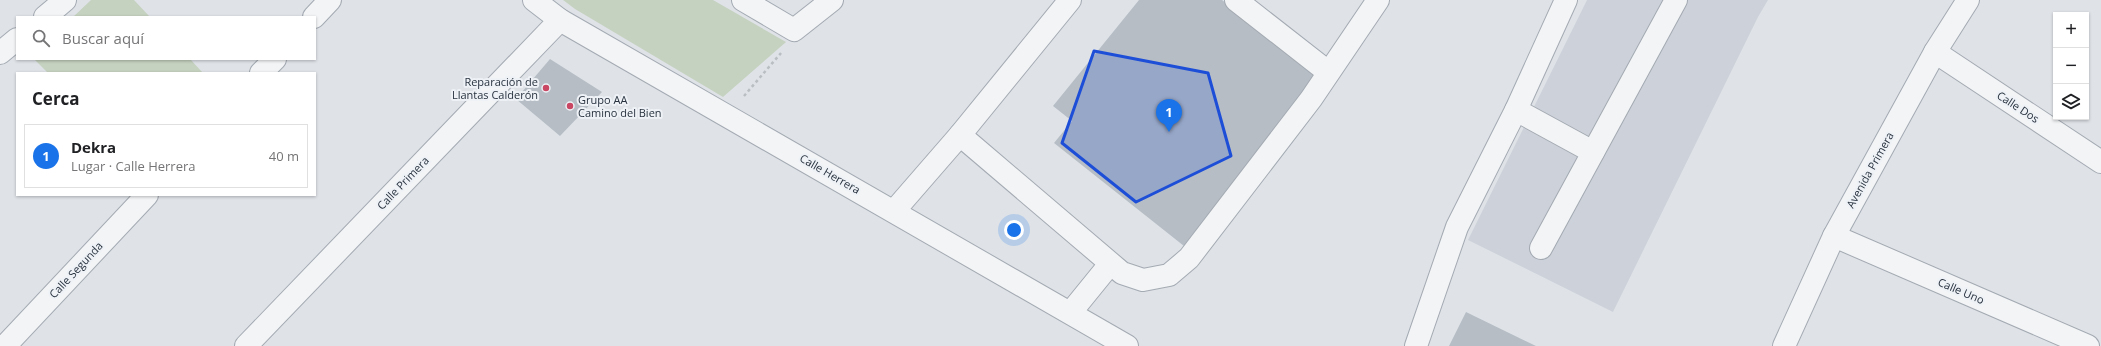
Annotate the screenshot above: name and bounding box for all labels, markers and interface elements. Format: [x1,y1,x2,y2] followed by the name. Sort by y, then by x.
[2053,12,2089,120] map controls
[2053,12,2089,48] button: +
[16,16,316,60] search box
[30,27,52,49] icon: search
[62,28,144,48] text: Buscar aquí
[2053,48,2089,84] button: −
[452,74,538,102] place label: Reparación de Llantas Calderón
[541,83,551,93] marker: Reparación de Llantas Calderón
[2053,84,2089,120] button: layers
[32,87,80,110] text: Cerca
[1994,87,2042,126] street label: Calle Dos
[578,92,662,120] place label: Grupo AA Camino del Bien
[1156,99,1182,132] pin: 1
[565,101,575,111] marker: Grupo AA Camino del Bien
[1842,129,1897,210] street label: Avenida Primera
[71,137,116,157] text: Dekra
[42,147,50,165] text: 1
[269,147,299,165] text: 40 m
[797,150,863,197] street label: Calle Herrera
[373,153,432,212] street label: Calle Primera
[71,157,196,175] text: Lugar · Calle Herrera
[1004,220,1024,240] your location
[46,238,106,301] street label: Calle Segunda
[1936,274,1987,307] street label: Calle Uno

